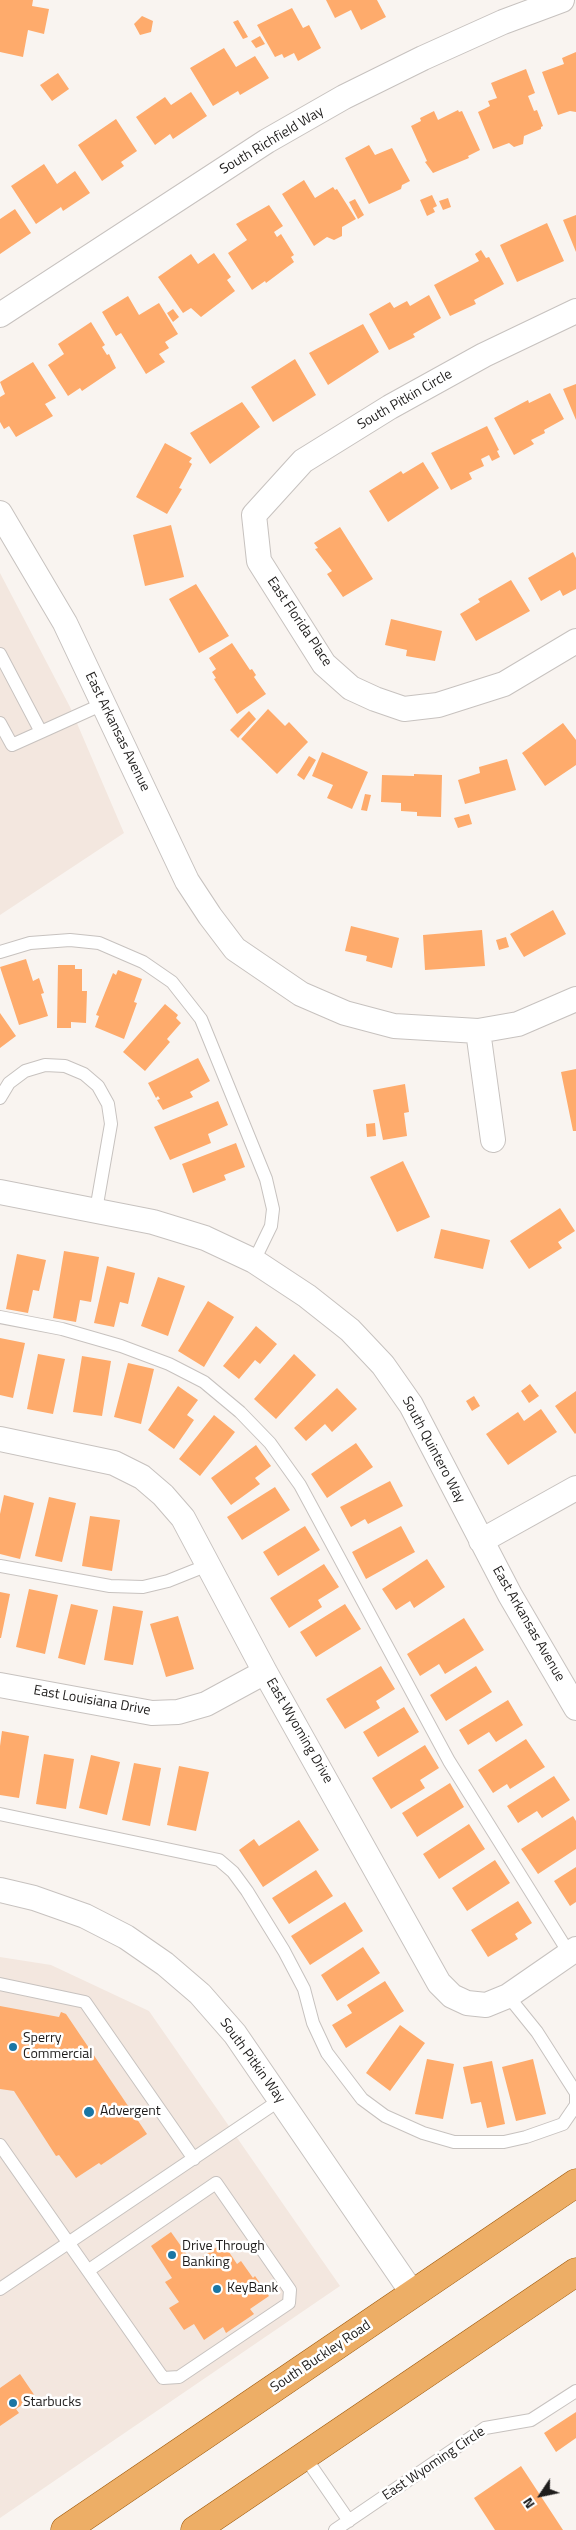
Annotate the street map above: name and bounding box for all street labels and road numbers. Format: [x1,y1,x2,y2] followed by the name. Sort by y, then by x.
[217,104,327,178] street label: South Richfield Way
[355,366,455,434] street label: South Pitkin Circle
[263,574,335,670] street label: East Florida Place
[81,670,153,794] street label: East Arkansas Avenue
[398,1394,468,1506] street label: South Quintero Way
[488,1563,568,1685] street label: East Arkansas Avenue
[262,1675,336,1787] street label: East Wyoming Drive
[32,1682,152,1720] street label: East Louisiana Drive
[216,2015,288,2107] street label: South Pitkin Way
[268,2317,374,2397] street label: South Buckley Road
[380,2423,488,2505] street label: East Wyoming Circle

